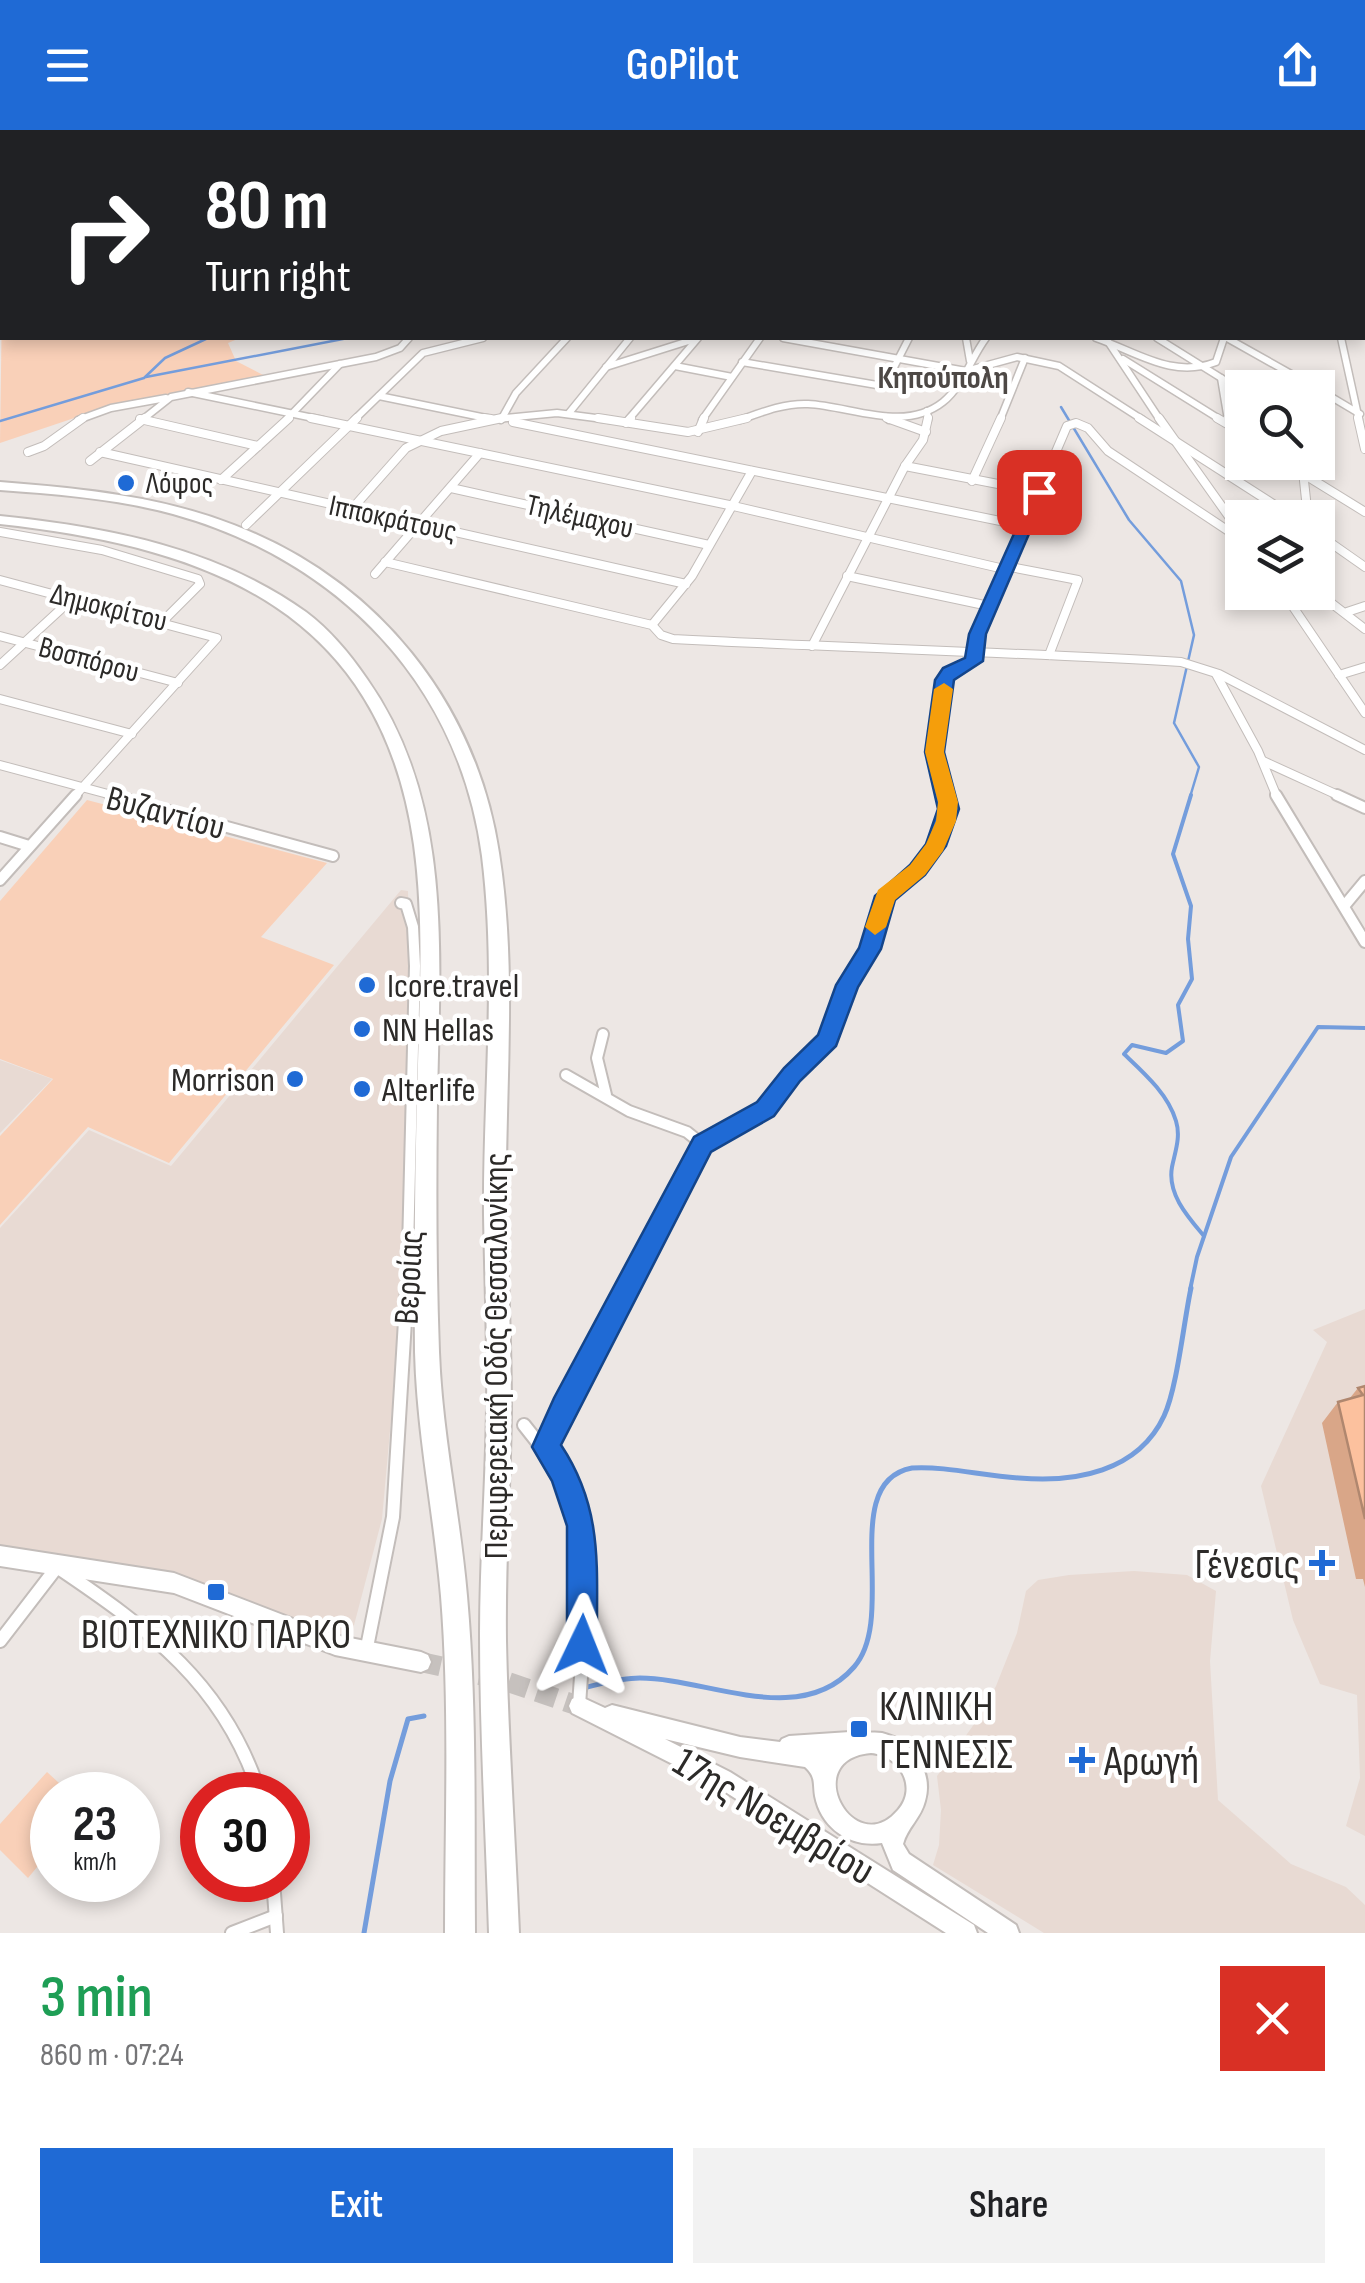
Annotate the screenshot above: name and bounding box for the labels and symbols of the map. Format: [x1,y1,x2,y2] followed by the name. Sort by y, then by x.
[877,359,1009,398] district label: Κηπούπολη
[997,450,1082,535] pin
[145,466,213,502] place label: Λόφος
[115,472,137,494] marker: Λόφος
[523,487,637,547] street label: Τηλέμαχου
[326,488,460,550] street label: Ιπποκράτους
[47,576,171,640] street label: Δημοκρίτου
[35,629,143,691] street label: Βοσπόρου
[102,777,230,850] street label: Βυζαντίου
[387,965,519,1008] place label: Icore.travel
[356,974,378,996] marker: Icore.travel
[382,1009,494,1052] place label: NN Hellas
[351,1018,373,1040] marker: NN Hellas
[171,1059,275,1102] place label: Morrison
[284,1068,306,1090] marker: Morrison
[381,1069,476,1112] place label: Alterlife
[351,1078,373,1100] marker: Alterlife
[475,1153,518,1559] street label: Περιφερειακή Οδός Θεσσαλονίκης
[386,1229,433,1325] street label: Βεροίας
[1194,1540,1300,1591] place label: Γένεσις
[1309,1550,1335,1576] marker: Γένεσις
[205,1581,227,1603] marker: ΒΙΟΤΕΧΝΙΚΟ ΠΑΡΚΟ
[530,1593,634,1697] position arrow
[81,1610,351,1661] place label: ΒΙΟΤΕΧΝΙΚΟ ΠΑΡΚΟ
[879,1682,1013,1781] place label: ΚΛΙΝΙΚΗ ΓΕΝΝΕΣΙΣ
[848,1718,870,1740] marker: ΚΛΙΝΙΚΗ ΓΕΝΝΕΣΙΣ
[664,1737,884,1897] street label: 17ης Νοεμβρίου
[1103,1737,1199,1788] place label: Αρωγή
[1069,1747,1095,1773] marker: Αρωγή
[180,1772,310,1902] speed limit sign: 30

